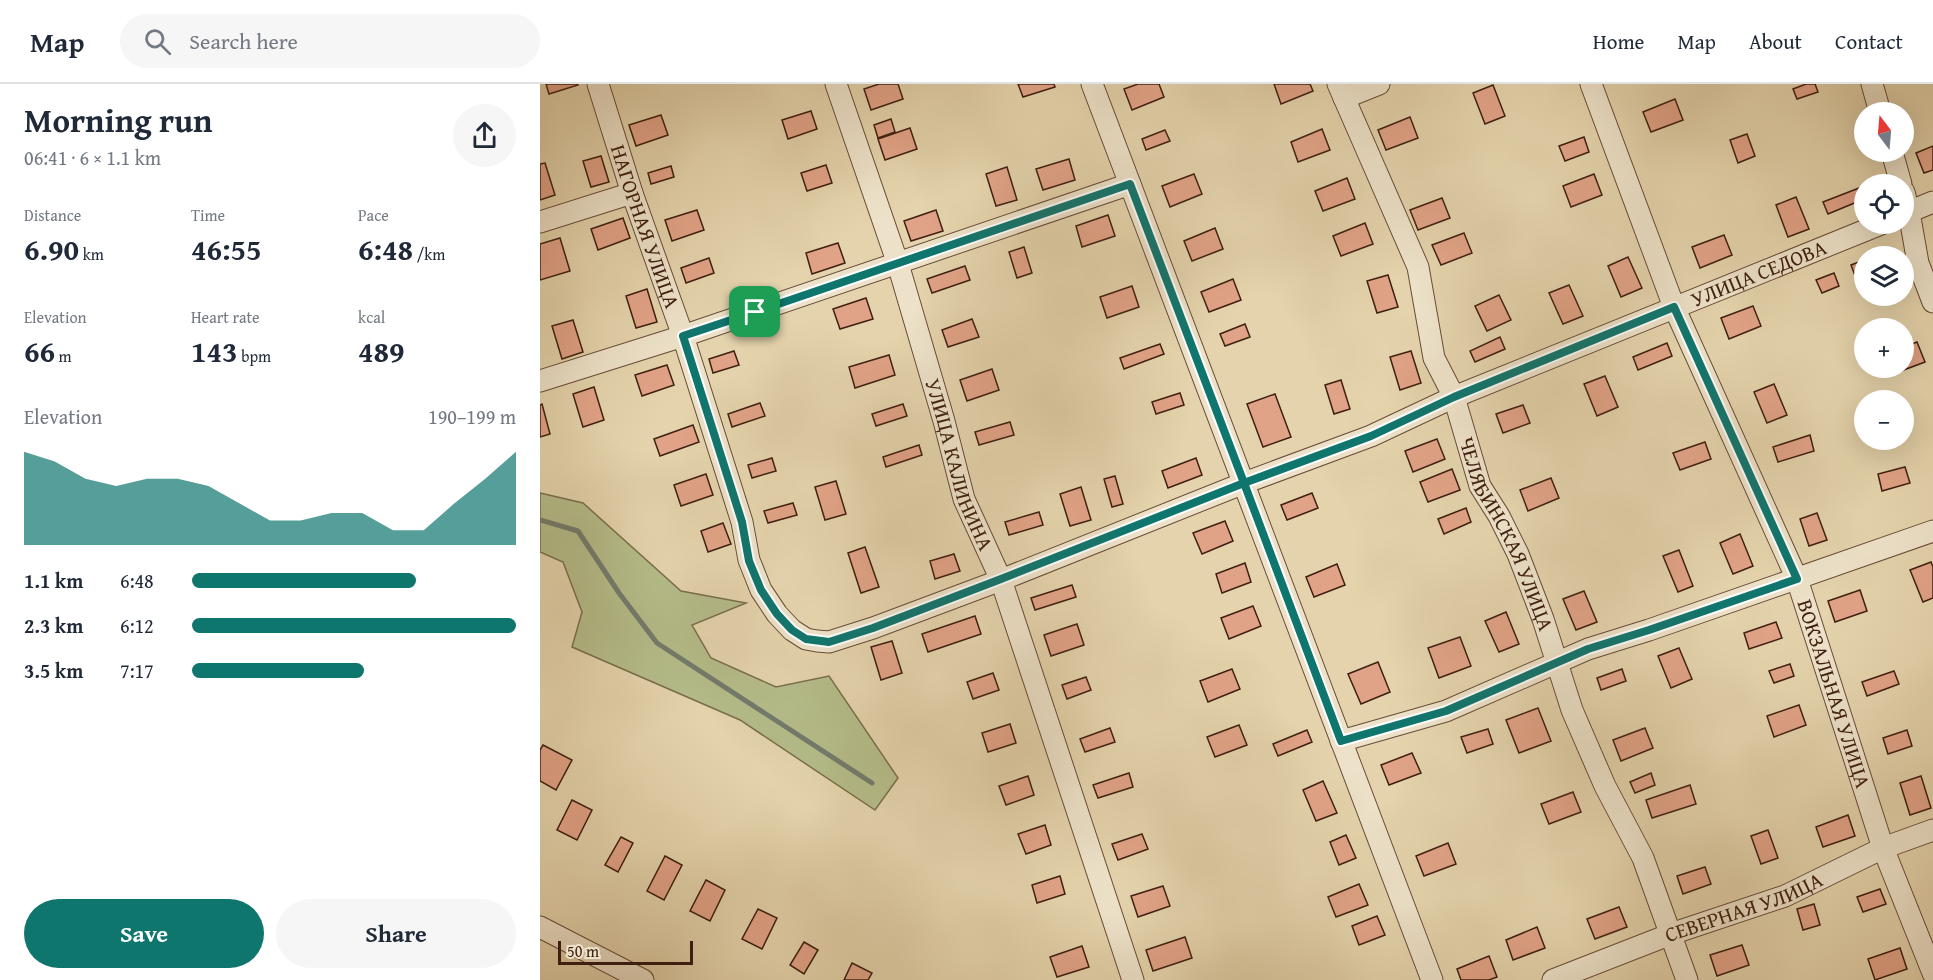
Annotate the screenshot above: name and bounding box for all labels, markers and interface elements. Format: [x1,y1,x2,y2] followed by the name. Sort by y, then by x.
[120,14,540,68] search box
[30,21,84,62] text: Map
[141,25,174,58] icon: search
[189,25,298,57] text: Search here
[1593,26,1644,57] text: Home
[1677,26,1716,57] text: Map
[1749,26,1802,57] text: About
[1835,26,1903,57] text: Contact
[24,96,213,144] text: Morning run
[1854,102,1914,162] north arrow
[1854,102,1914,450] map controls
[453,104,516,167] button: share
[603,141,688,313] street label: НАГОРНАЯ УЛИЦА
[24,143,161,172] text: 06:41 · 6 × 1.1 km
[1854,174,1914,234] button: locate
[24,203,81,227] text: Distance
[191,203,225,227] text: Time
[358,203,389,227] text: Pace
[24,227,79,271] text: 6.90
[191,227,262,271] text: 46:55
[358,227,413,271] text: 6:48
[1686,232,1831,315] street label: УЛИЦА СЕДОВА
[79,242,104,266] text: km
[413,242,445,266] text: /km
[1854,246,1914,306] button: layers
[729,286,780,337] pin
[738,295,771,328] icon: arrive
[24,305,87,329] text: Elevation
[191,305,260,329] text: Heart rate
[358,305,385,329] text: kcal
[1854,318,1914,378] button: +
[24,329,55,373] text: 66
[191,329,238,373] text: 143
[358,329,405,373] text: 489
[55,344,72,368] text: m
[238,344,271,368] text: bpm
[917,375,1002,556] street label: УЛИЦА КАЛИНИНА
[1854,390,1914,450] button: −
[24,402,102,431] text: Elevation
[428,402,516,431] text: 190–199 m
[1451,433,1562,635] street label: ЧЕЛЯБИНСКАЯ УЛИЦА
[24,566,83,595] text: 1.1 km
[120,566,154,595] text: 6:48
[1790,595,1879,792] street label: ВОКЗАЛЬНАЯ УЛИЦА
[24,611,83,640] text: 2.3 km
[120,611,154,640] text: 6:12
[24,656,83,685] text: 3.5 km
[120,656,154,685] text: 7:17
[1660,864,1828,950] street label: СЕВЕРНАЯ УЛИЦА
[24,899,264,968] button: Save
[276,899,516,968] button: Share
[558,938,693,966] scale bar
[567,939,599,963] text: 50 m

